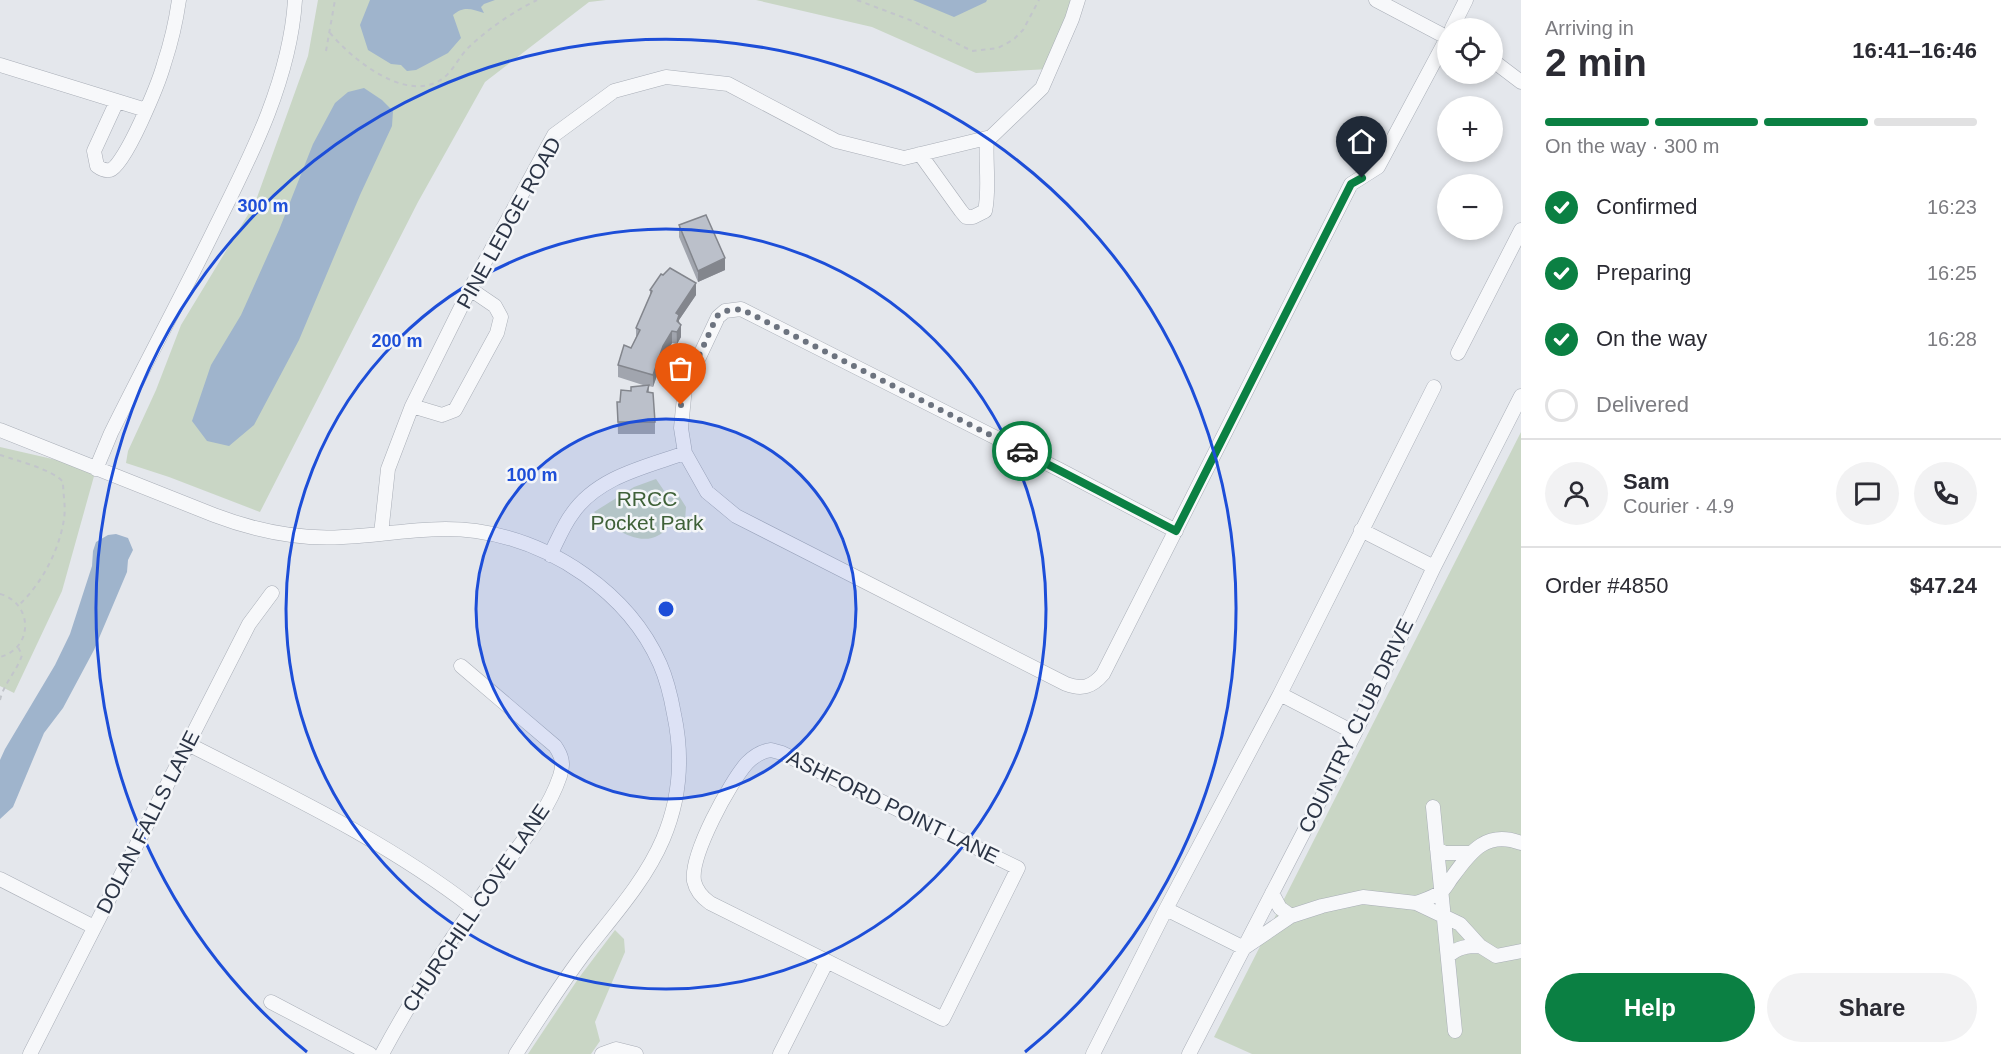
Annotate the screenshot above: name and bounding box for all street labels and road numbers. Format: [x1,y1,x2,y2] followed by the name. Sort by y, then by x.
[452,133,565,313] street label: PINE LEDGE ROAD
[1294,615,1417,836] street label: COUNTRY CLUB DRIVE
[91,727,204,917] street label: DOLAN FALLS LANE
[783,745,1003,868] street label: ASHFORD POINT LANE
[397,800,554,1016] street label: CHURCHILL COVE LANE

